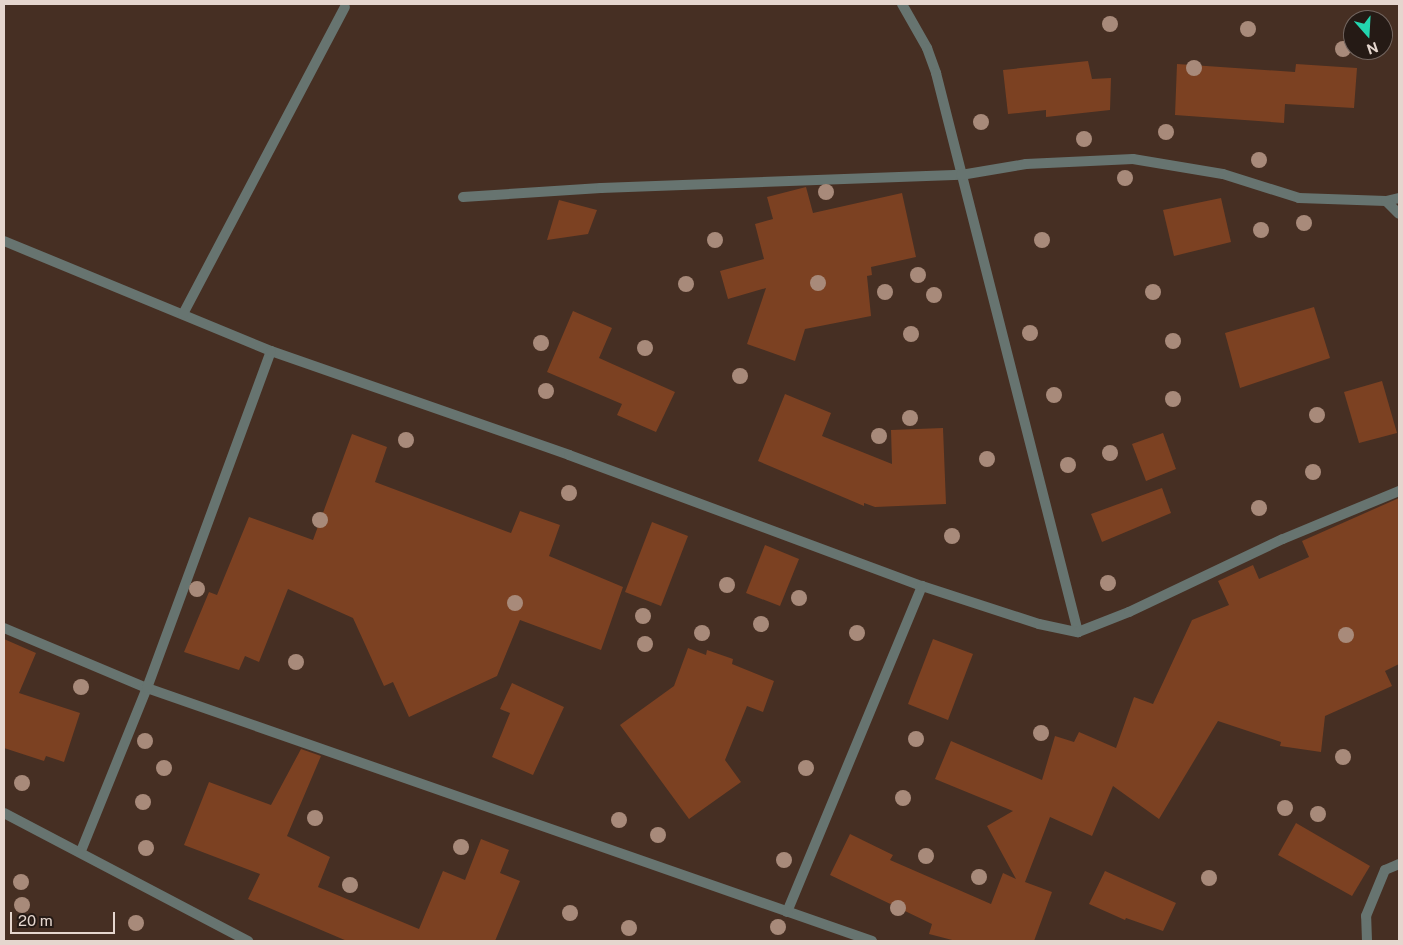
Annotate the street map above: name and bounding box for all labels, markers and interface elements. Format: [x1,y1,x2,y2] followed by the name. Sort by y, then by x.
[1343,10,1393,60] north arrow
[1365,39,1380,58] text: N
[12,902,118,934] scale bar
[18,912,53,929] text: 20 m

